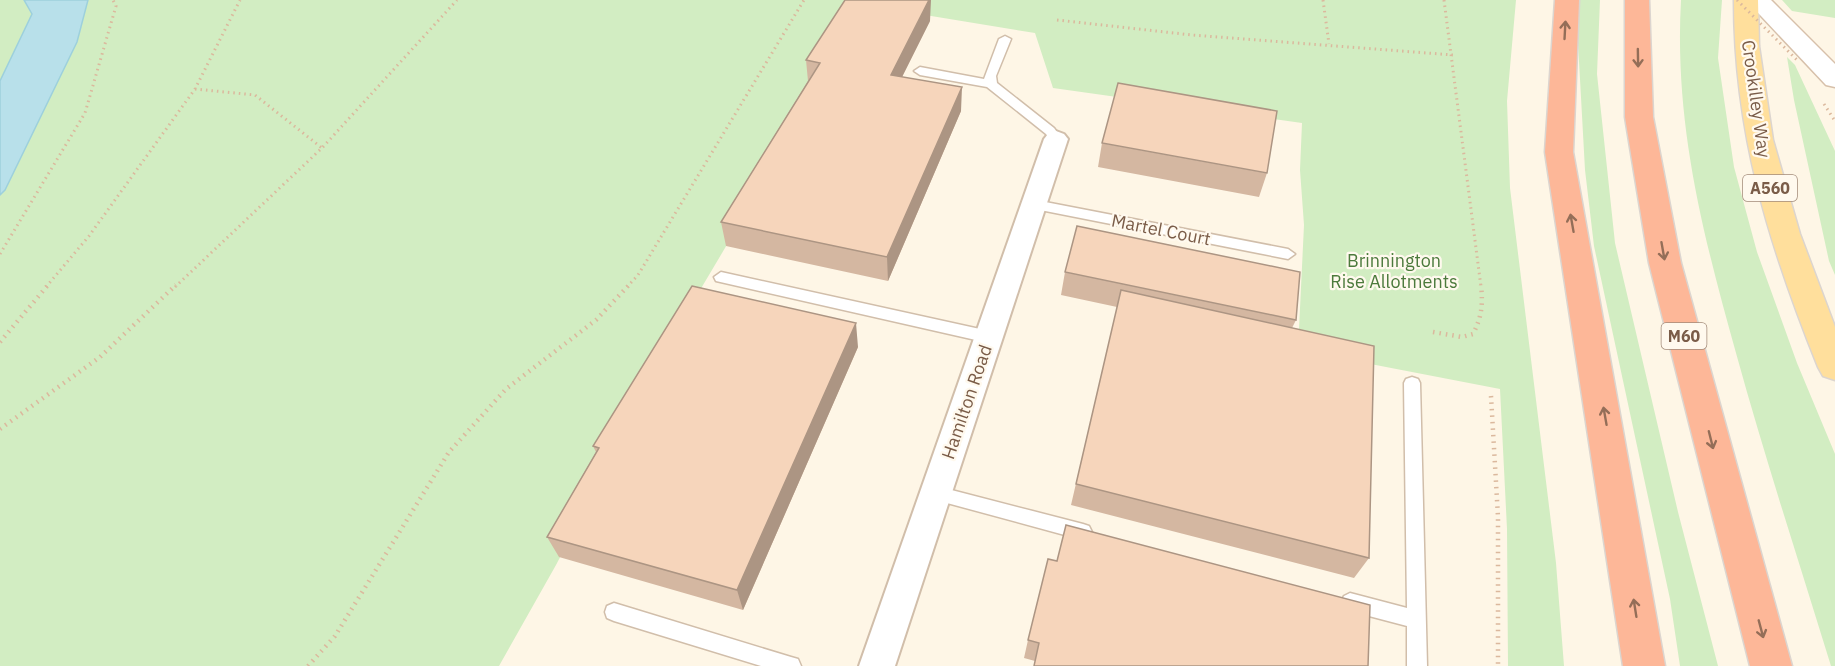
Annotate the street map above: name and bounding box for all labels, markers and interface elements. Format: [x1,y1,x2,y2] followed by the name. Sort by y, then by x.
[1560,20,1571,40] one-way arrow
[1737,38,1776,159] street label: Crookilley Way
[1632,48,1644,68] one-way arrow
[1743,175,1797,201] road number: A560
[1109,209,1213,250] street label: Martel Court
[1566,214,1577,234] one-way arrow
[1658,241,1669,261] one-way arrow
[1330,249,1458,293] park label: Brinnington Rise Allotments
[1662,323,1706,349] road number: M60
[936,342,997,462] street label: Hamilton Road
[1599,406,1610,426] one-way arrow
[1706,430,1717,449] one-way arrow
[1629,599,1640,619] one-way arrow
[1756,619,1768,638] one-way arrow

